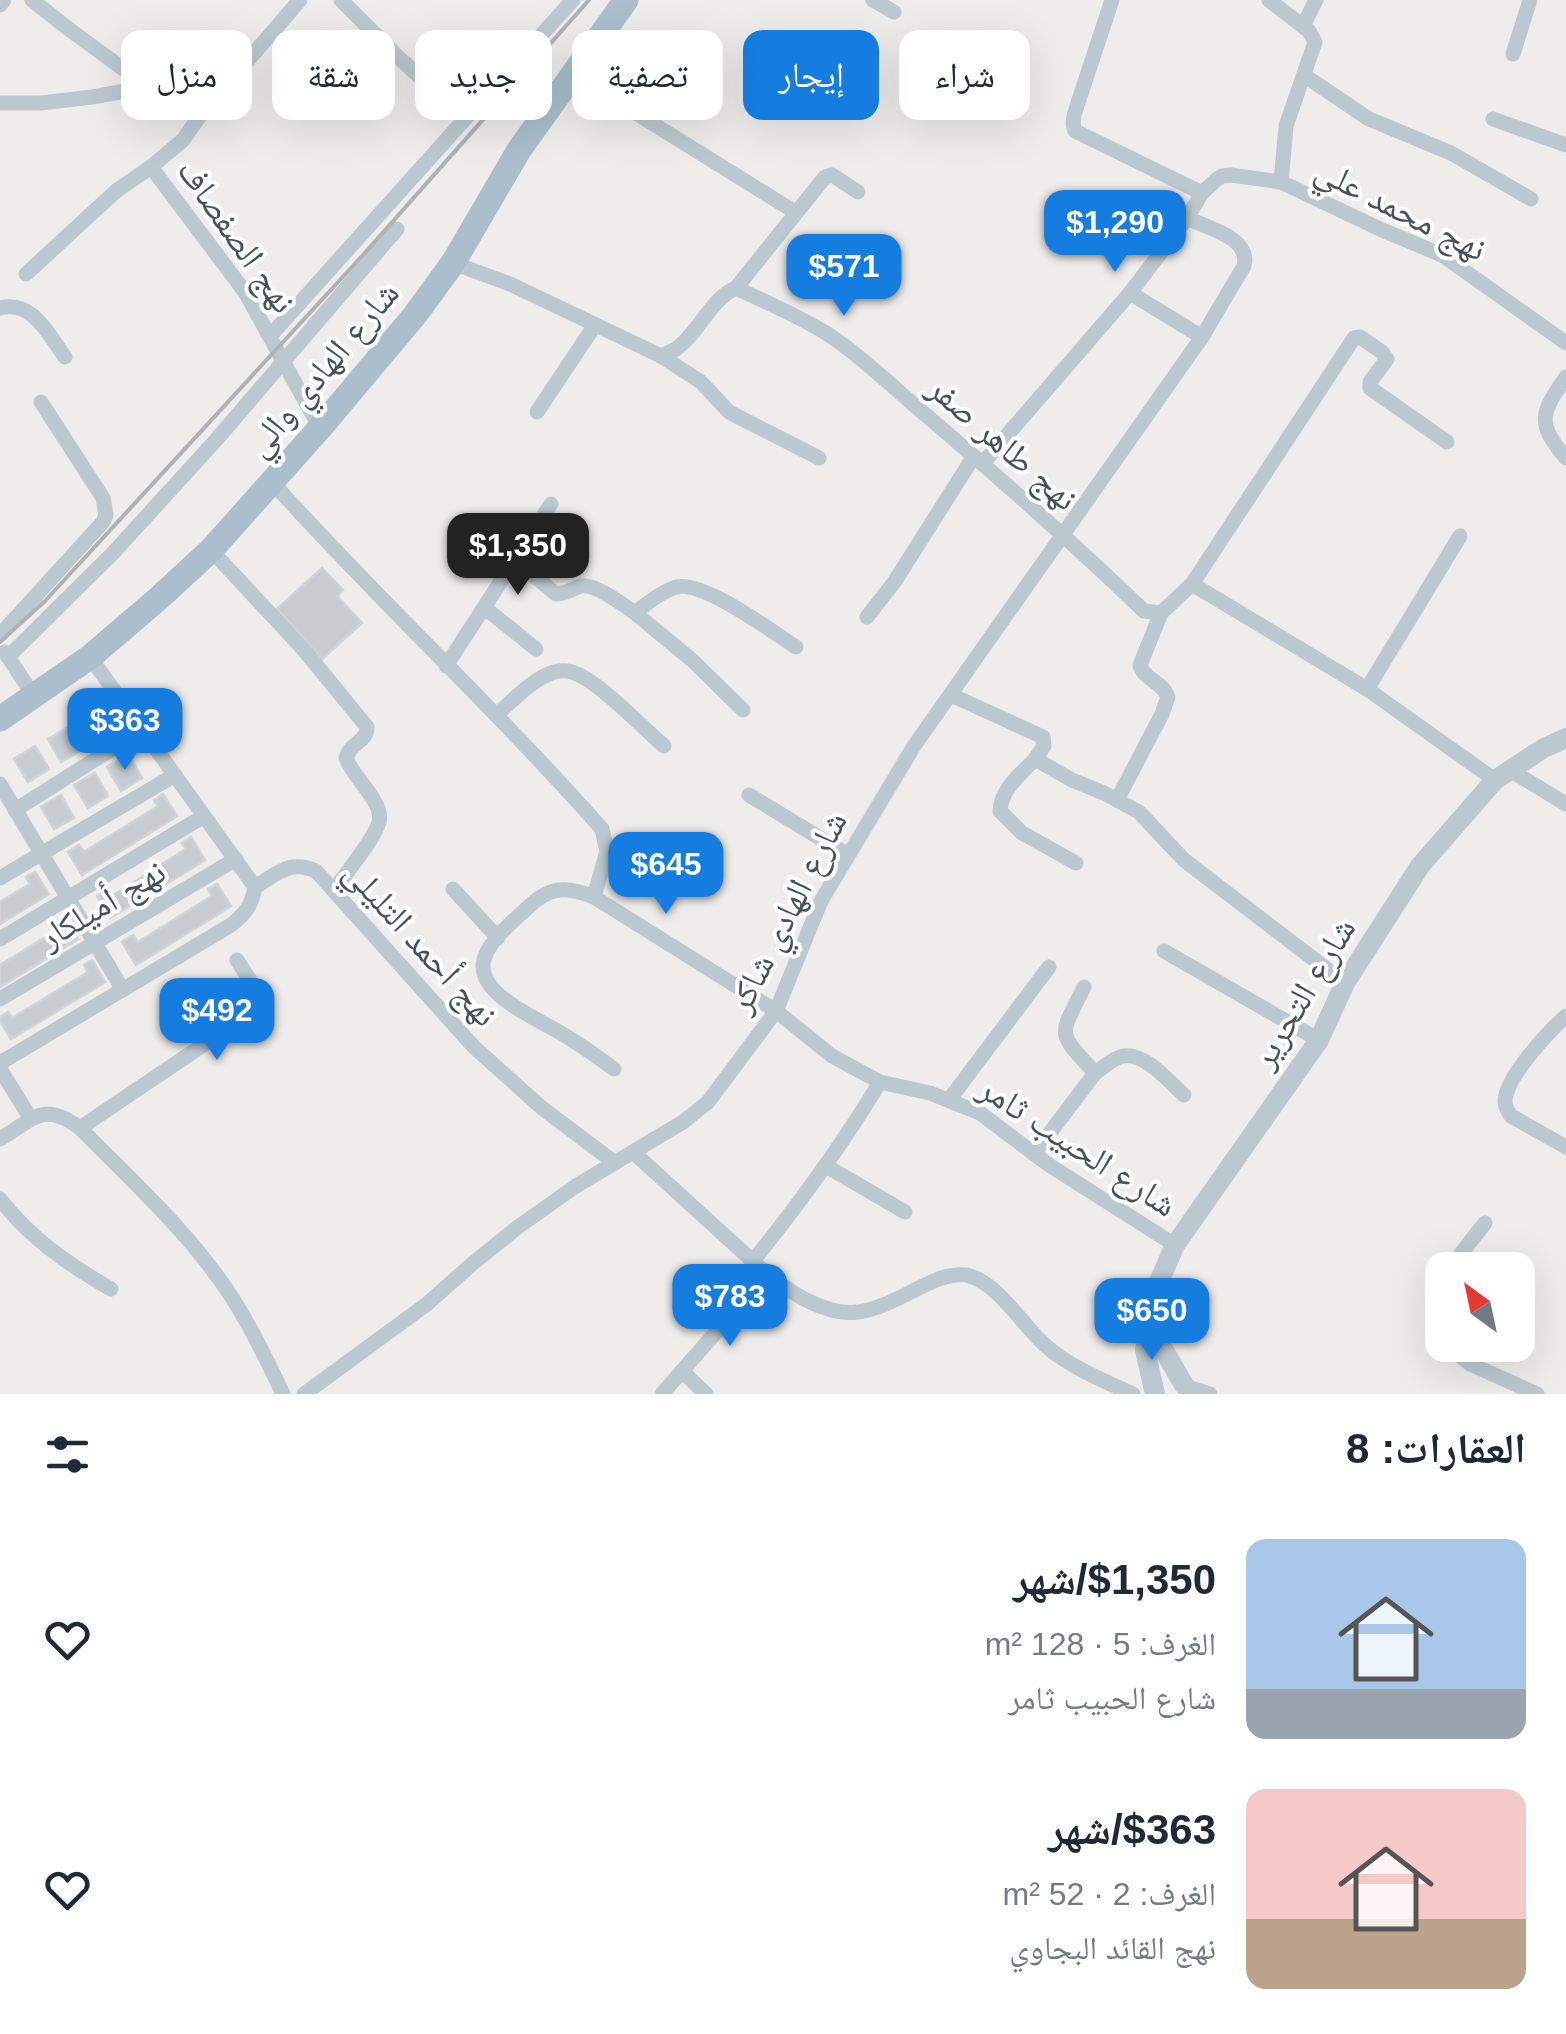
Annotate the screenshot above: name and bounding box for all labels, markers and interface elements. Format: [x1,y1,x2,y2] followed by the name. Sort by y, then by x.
[121,30,252,120] chip: منزل
[272,30,395,120] chip: شقة
[415,30,552,120] chip: جديد
[572,30,723,120] chip: تصفية
[743,30,879,120] chip: إيجار
[899,30,1030,120] chip: شراء
[1305,149,1493,276] street label: نهج محمد علي
[168,152,305,322] street label: نهج الصفصاف
[1034,190,1196,275] pin: $1,290
[1066,204,1164,240] text: $1,290
[785,234,903,319] pin: $571
[808,248,880,284] text: $571
[237,273,413,470] street label: شارع الهادي والي
[918,367,1086,520] street label: نهج طاهر صفر
[437,513,599,598] pin: $1,350
[469,527,567,563] text: $1,350
[66,688,184,773] pin: $363
[89,702,161,738] text: $363
[719,805,862,1024] street label: شارع الهادي شاكر
[607,832,725,917] pin: $645
[630,846,702,882] text: $645
[31,850,173,959] street label: نهج أميلكار
[330,851,506,1040] street label: نهج أحمد التليلي
[1242,911,1365,1077] street label: شارع التحرير
[158,978,276,1063] pin: $492
[181,992,253,1028] text: $492
[970,1067,1184,1226] street label: شارع الحبيب ثامر
[1425,1252,1535,1362] north arrow
[1425,1252,1535,1362] map controls
[671,1264,789,1349] pin: $783
[694,1278,766,1314] text: $783
[1093,1278,1211,1363] pin: $650
[1116,1292,1188,1328] text: $650
[1346,1425,1526,1472] text: العقارات: 8
[40,1427,95,1482] icon: filters
[1013,1556,1216,1603] text: $1,350/شهر
[1326,1579,1446,1699] icon: home
[40,1612,95,1667] icon: heart
[985,1626,1216,1662] text: الغرف: 5 · 128 m²
[1008,1680,1216,1716] text: شارع الحبيب ثامر
[1048,1806,1216,1853] text: $363/شهر
[1326,1829,1446,1949] icon: home
[40,1862,95,1917] icon: heart
[1002,1876,1216,1912] text: الغرف: 2 · 52 m²
[1009,1930,1216,1966] text: نهج القائد البجاوي

